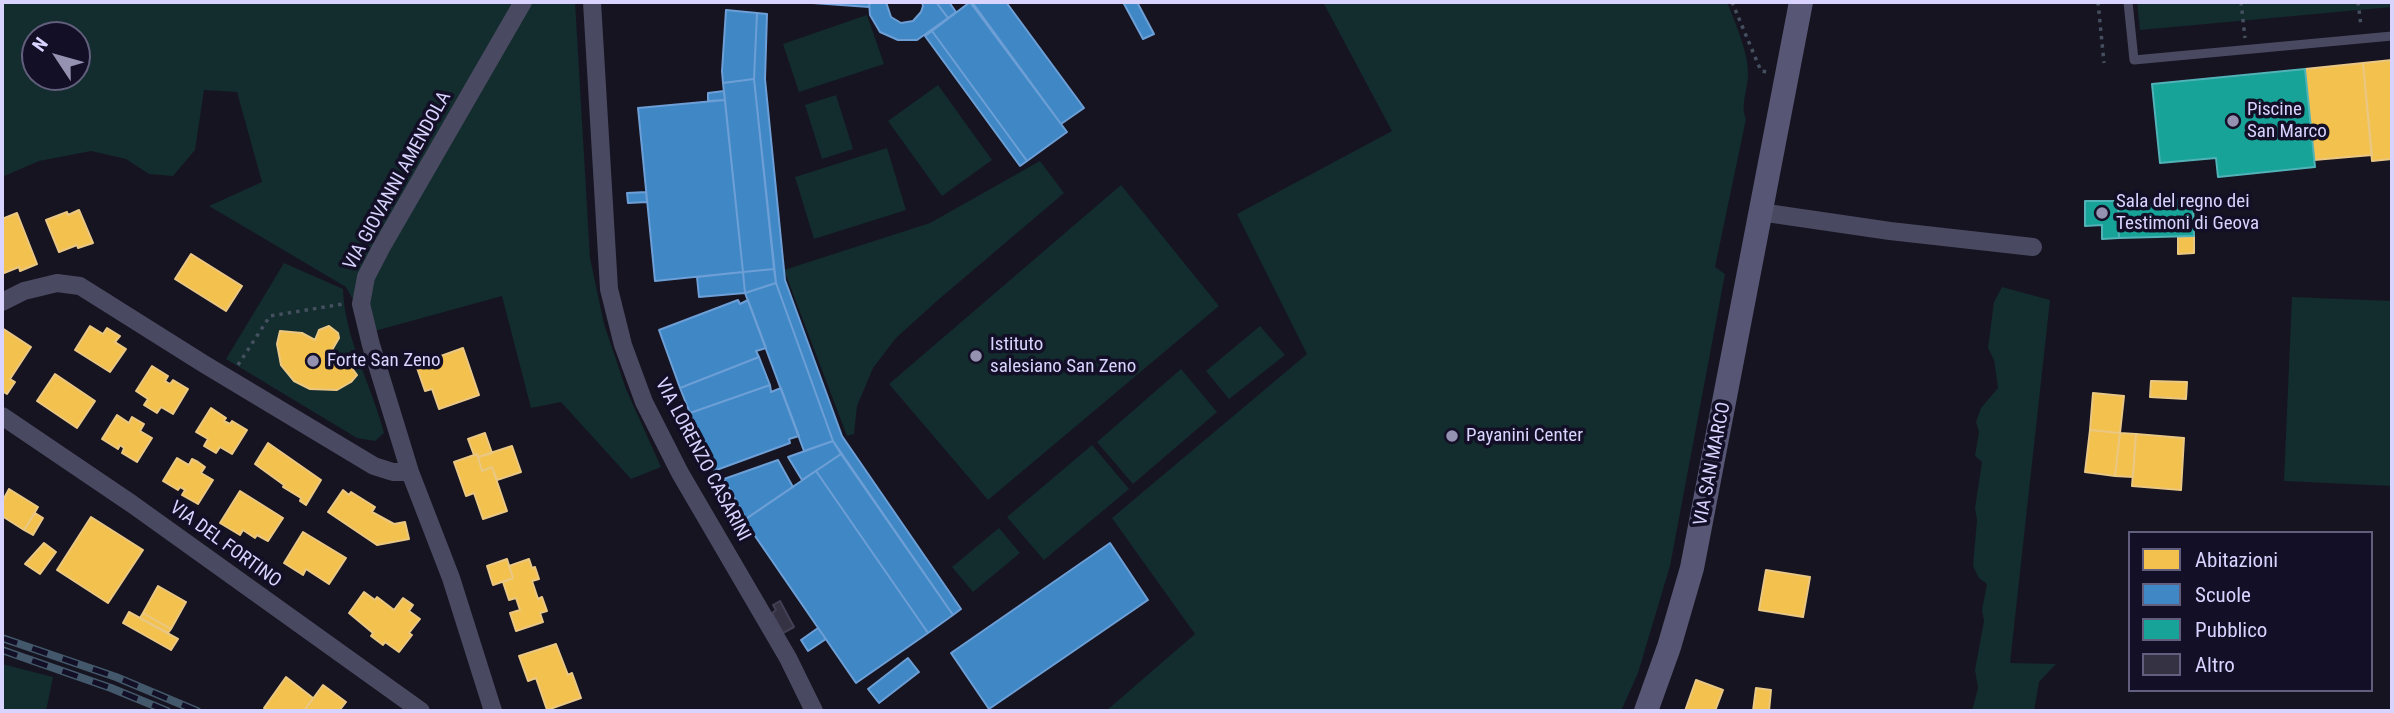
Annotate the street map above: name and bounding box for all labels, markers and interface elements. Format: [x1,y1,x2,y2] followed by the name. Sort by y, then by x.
[21,21,91,91] north arrow
[27,33,53,56] text: N
[339,88,457,274] street label: VIA GIOVANNI AMENDOLA
[2247,99,2327,143] place label: Piscine San Marco
[2225,113,2241,129] marker: Piscine San Marco
[2116,191,2259,235] place label: Sala del regno dei Testimoni di Geova
[2094,205,2110,221] marker: Sala del regno dei Testimoni di Geova
[990,334,1136,378] place label: Istituto salesiano San Zeno
[968,348,984,364] marker: Istituto salesiano San Zeno
[327,350,441,372] place label: Forte San Zeno
[305,353,321,369] marker: Forte San Zeno
[649,375,755,545] street label: VIA LORENZO CASARINI
[1690,400,1736,528] street label: VIA SAN MARCO
[1466,425,1583,447] place label: Payanini Center
[1444,428,1460,444] marker: Payanini Center
[165,497,285,593] street label: VIA DEL FORTINO
[2128,531,2373,692] legend
[2195,548,2278,572] text: Abitazioni
[2195,583,2251,607] text: Scuole
[2195,618,2267,642] text: Pubblico
[2195,653,2235,677] text: Altro

